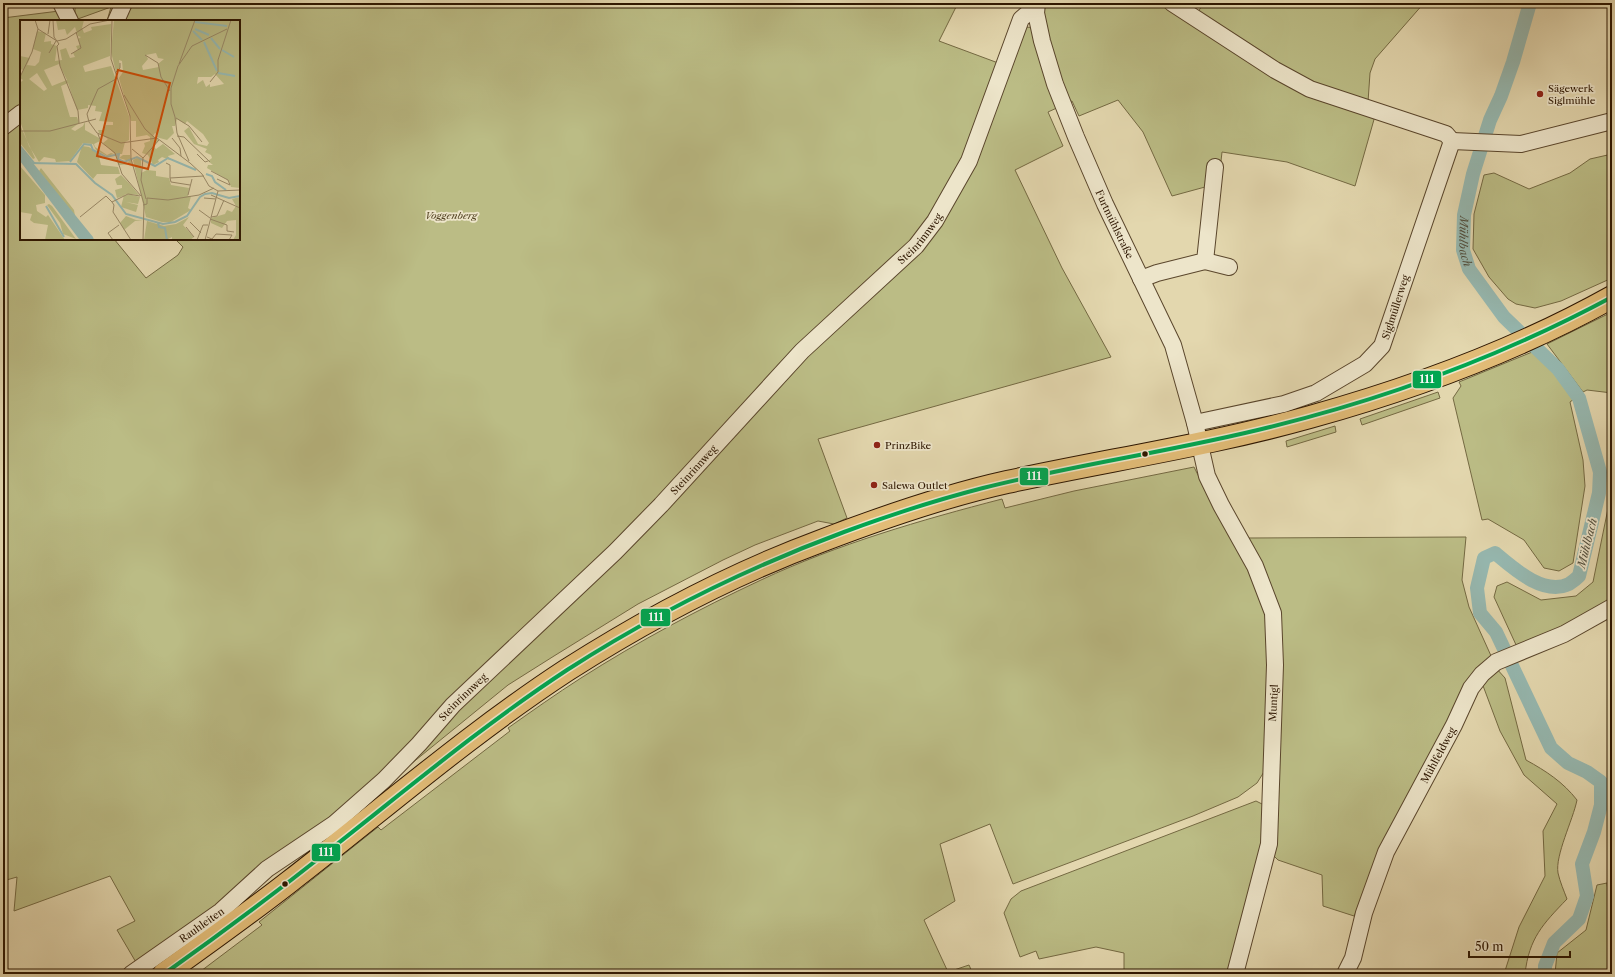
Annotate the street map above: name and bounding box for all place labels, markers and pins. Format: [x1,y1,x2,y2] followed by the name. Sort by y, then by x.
[1548,82,1596,107] place label: Sägewerk Siglmühle
[1535,89,1545,99] marker: Sägewerk Siglmühle
[885,439,932,452] place label: PrinzBike
[872,440,882,450] marker: PrinzBike
[1140,449,1150,459] unlabelled marker
[882,479,948,492] place label: Salewa Outlet
[869,480,879,490] marker: Salewa Outlet
[280,879,290,889] unlabelled marker

